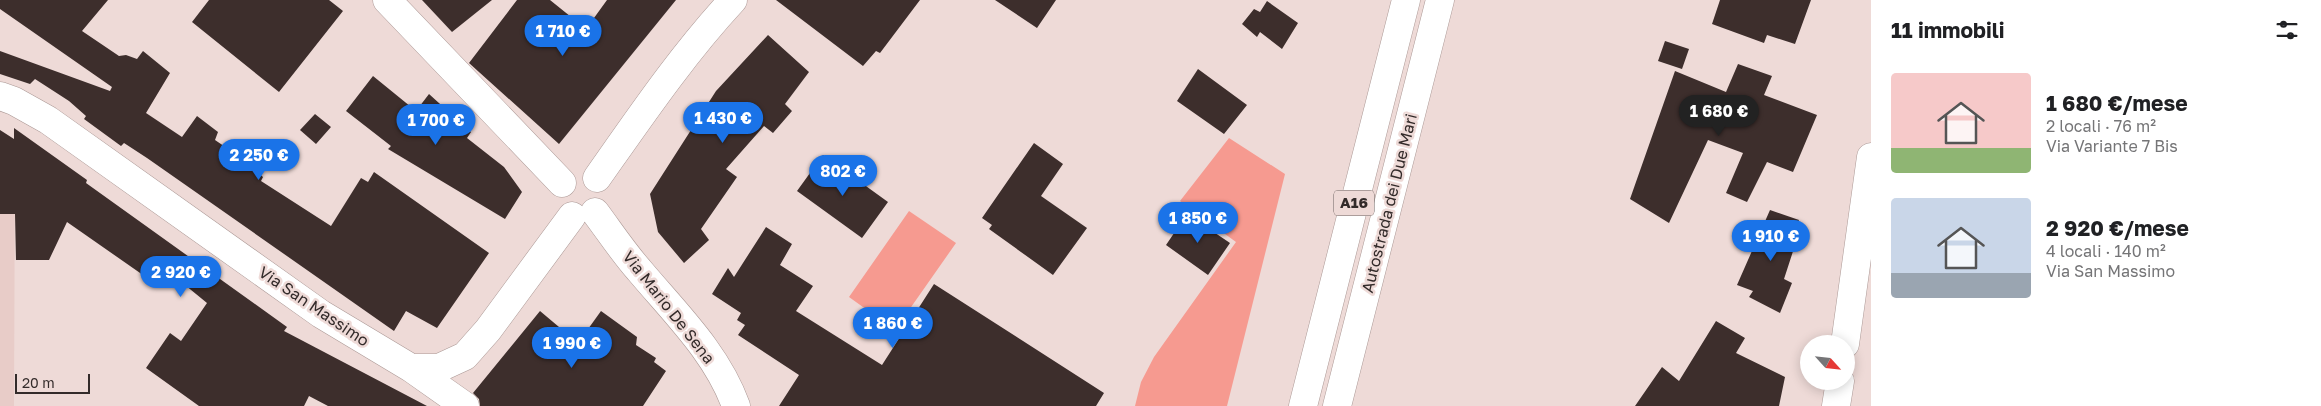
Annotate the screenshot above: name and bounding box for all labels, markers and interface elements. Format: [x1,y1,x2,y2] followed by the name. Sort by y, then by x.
[517,15,609,57] pin: 1 710 €
[2273,16,2301,44] icon: filters
[1891,17,2004,43] text: 11 immobili
[536,21,590,41] text: 1 710 €
[2046,90,2188,116] text: 1 680 €/mese
[1931,93,1991,153] icon: home
[1673,94,1765,137] pin: 1 680 €
[1690,101,1748,121] text: 1 680 €
[677,102,769,144] pin: 1 430 €
[390,104,482,146] pin: 1 700 €
[694,108,752,128] text: 1 430 €
[407,110,465,130] text: 1 700 €
[1357,111,1421,295] street label: Autostrada dei Due Mari
[2046,116,2156,136] text: 2 locali · 76 m²
[2046,136,2178,156] text: Via Variante 7 Bis
[213,138,305,181] pin: 2 250 €
[230,145,288,165] text: 2 250 €
[808,154,878,197] pin: 802 €
[820,161,866,181] text: 802 €
[1334,190,1374,216] road number: A16
[1152,202,1244,244] pin: 1 850 €
[1169,208,1227,228] text: 1 850 €
[2046,215,2189,241] text: 2 920 €/mese
[1931,218,1991,278] icon: home
[1725,220,1817,262] pin: 1 910 €
[1743,226,1799,246] text: 1 910 €
[2046,241,2166,261] text: 4 locali · 140 m²
[619,247,719,367] street label: Via Mario De Sena
[135,256,227,298] pin: 2 920 €
[2046,261,2175,281] text: Via San Massimo
[151,262,211,282] text: 2 920 €
[255,262,373,350] street label: Via San Massimo
[847,306,939,349] pin: 1 860 €
[864,313,922,333] text: 1 860 €
[526,326,618,369] pin: 1 990 €
[543,333,601,353] text: 1 990 €
[1800,335,1855,390] north arrow
[1800,335,1855,390] map controls
[15,371,90,394] scale bar
[22,374,55,391] text: 20 m

